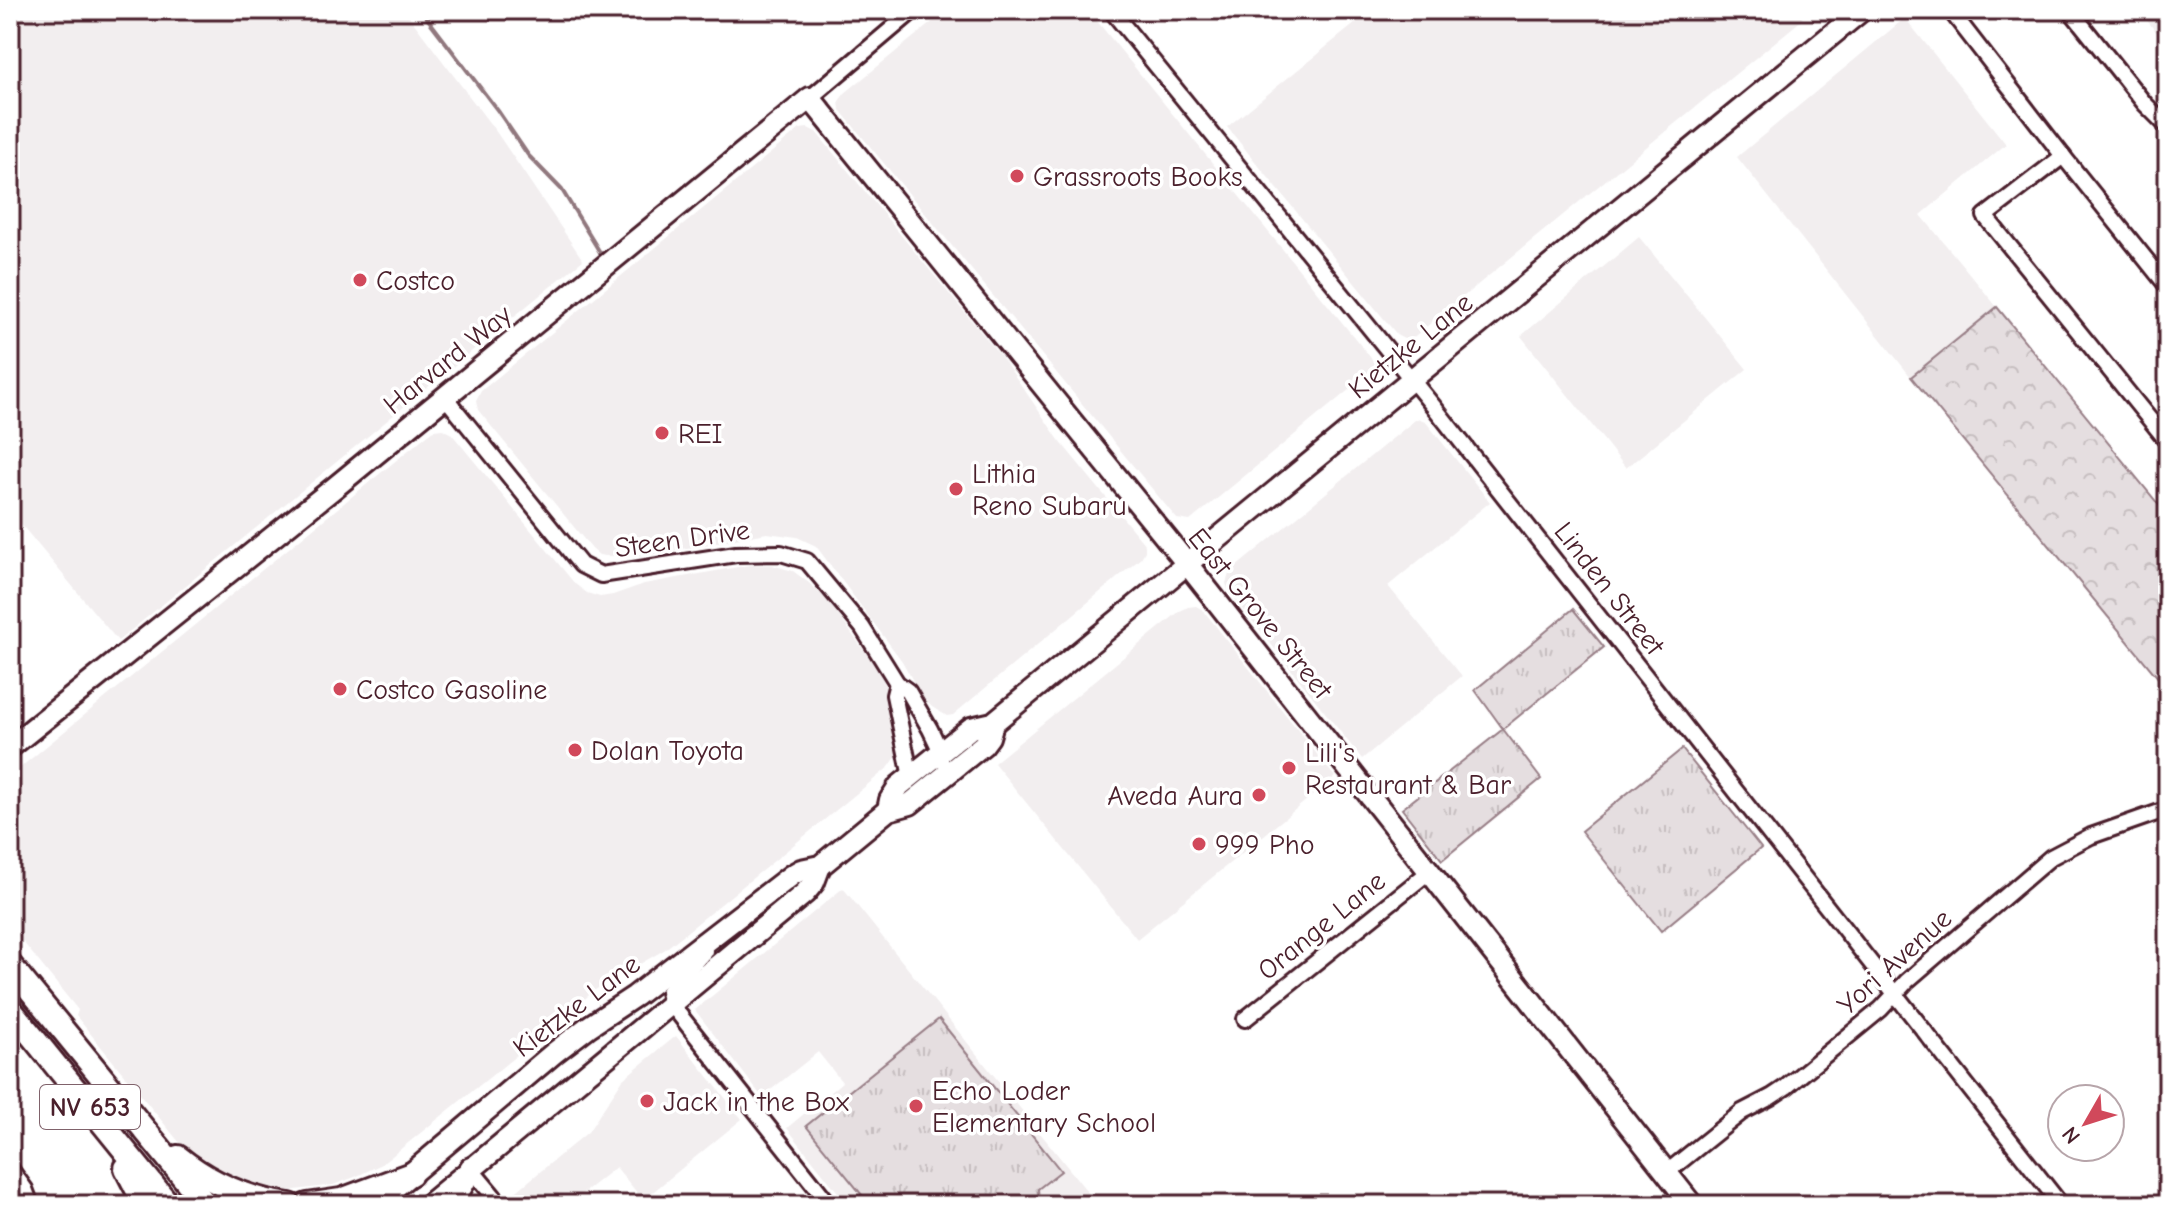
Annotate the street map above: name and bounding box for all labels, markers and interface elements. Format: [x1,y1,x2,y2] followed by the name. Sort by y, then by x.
[1033,161,1243,193] place label: Grassroots Books
[1008,167,1026,185] marker: Grassroots Books
[376,265,455,297] place label: Costco
[351,271,369,289] marker: Costco
[1342,286,1479,405] street label: Kietzke Lane
[377,298,518,421] street label: Harvard Way
[678,418,723,450] place label: REI
[653,424,671,442] marker: REI
[972,458,1127,522] place label: Lithia Reno Subaru
[947,480,965,498] marker: Lithia Reno Subaru
[613,514,752,564] street label: Steen Drive
[1547,516,1672,662] street label: Linden Street
[1182,522,1339,706] street label: East Grove Street
[356,674,547,706] place label: Costco Gasoline
[331,680,349,698] marker: Costco Gasoline
[591,735,744,767] place label: Dolan Toyota
[1305,737,1511,801] place label: Lili's Restaurant & Bar
[566,741,584,759] marker: Dolan Toyota
[1280,759,1298,777] marker: Lili's Restaurant & Bar
[1107,780,1243,812] place label: Aveda Aura
[1250,786,1268,804] marker: Aveda Aura
[1215,829,1314,861] place label: 999 Pho
[1190,835,1208,853] marker: 999 Pho
[1252,865,1392,987] street label: Orange Lane
[1831,902,1958,1021] street label: Yori Avenue
[507,948,646,1064] street label: Kietzke Lane
[932,1075,1156,1139] place label: Echo Loder Elementary School
[2046,1083,2126,1163] north arrow
[40,1085,140,1129] road number: NV 653
[663,1086,850,1118] place label: Jack in the Box
[638,1092,656,1110] marker: Jack in the Box
[907,1097,925,1115] marker: Echo Loder Elementary School
[2057,1121,2086,1149] text: N

